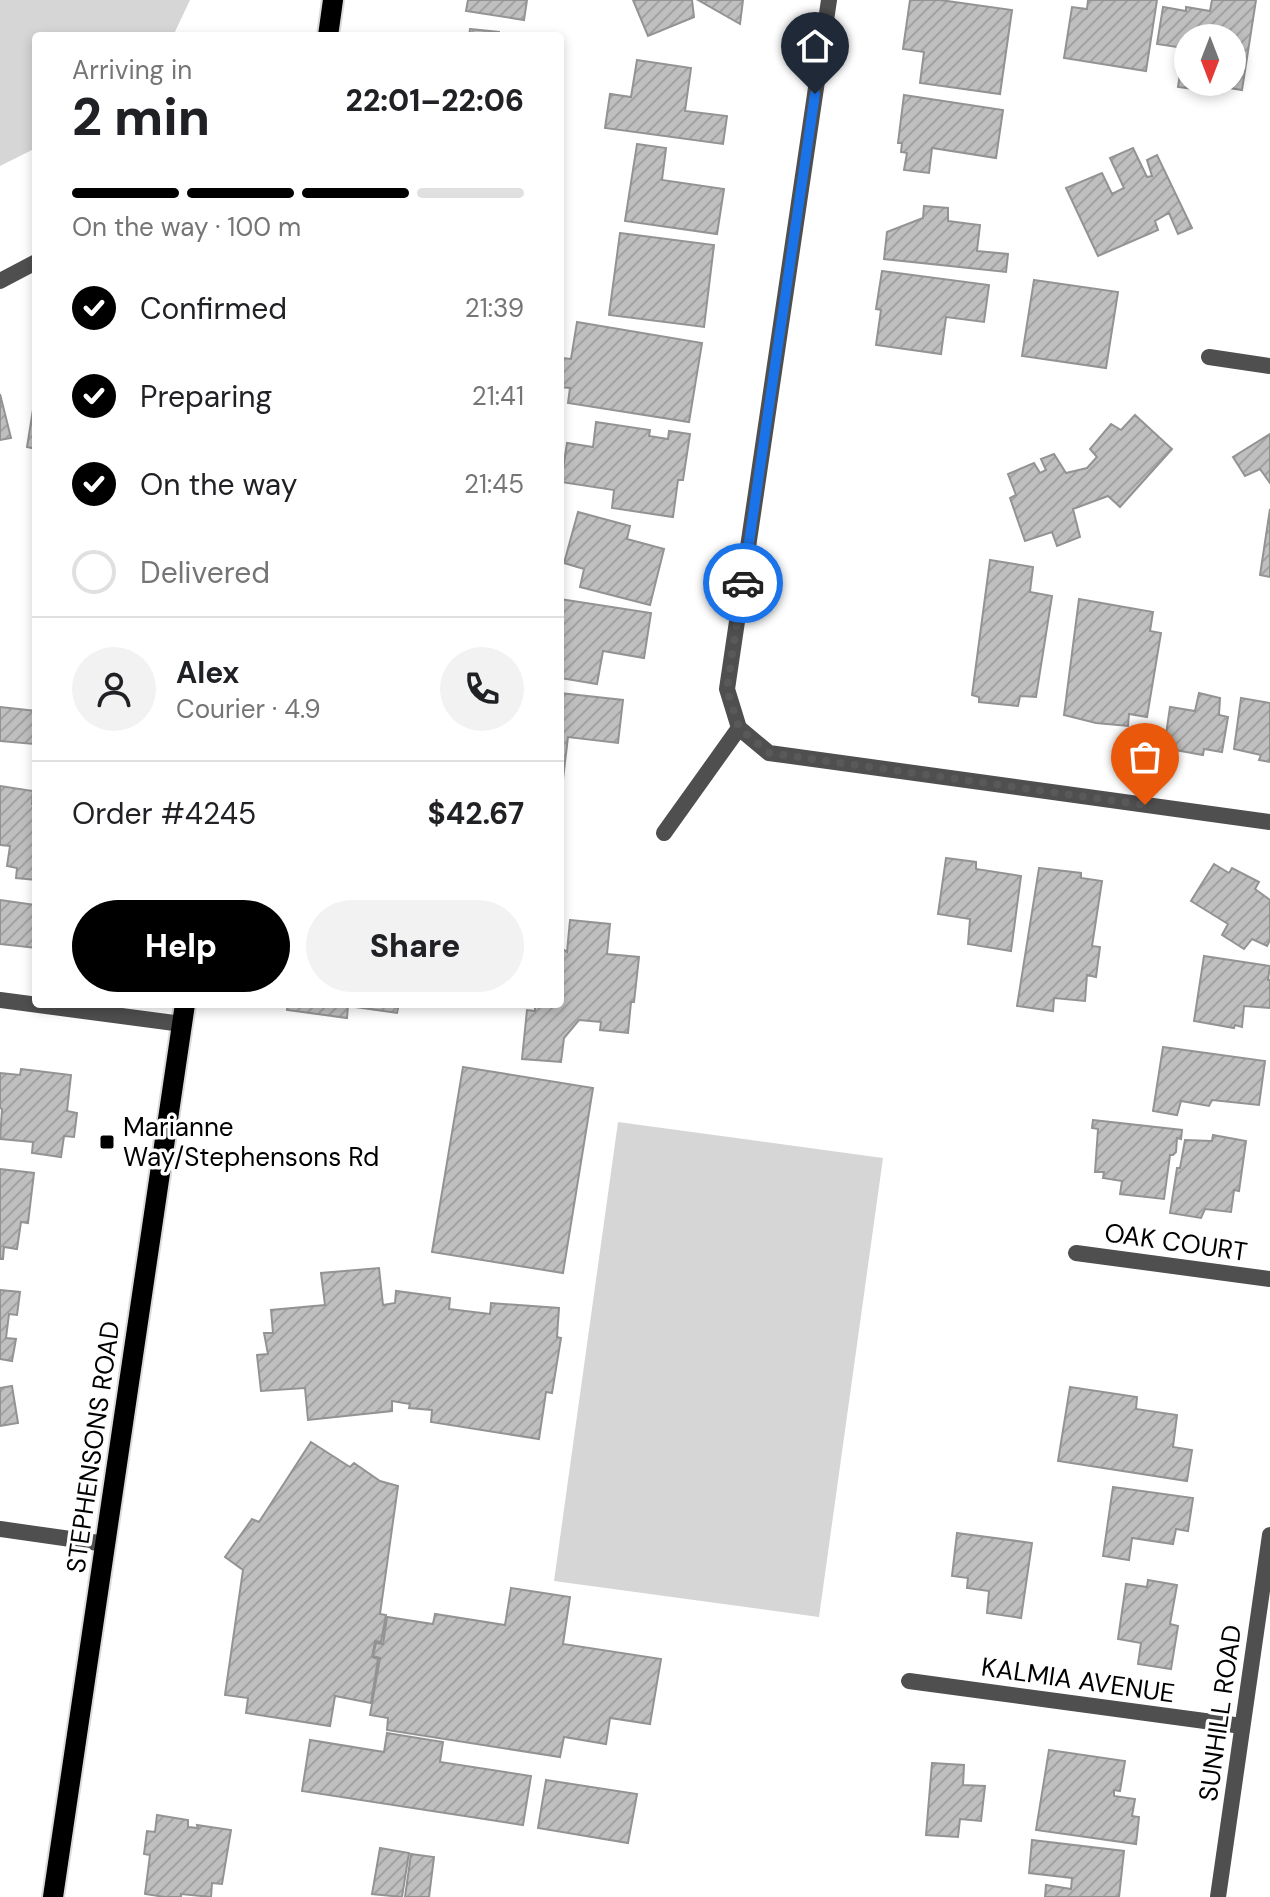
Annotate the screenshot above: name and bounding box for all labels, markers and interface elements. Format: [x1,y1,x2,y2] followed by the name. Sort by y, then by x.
[781,12,849,94] pin
[793,24,837,68] icon: home
[1174,24,1246,96] north arrow
[1174,24,1246,96] map controls
[72,53,192,87] text: Arriving in
[346,81,524,120] text: 22:01–22:06
[72,83,210,151] text: 2 min
[72,210,301,244] text: On the way · 100 m
[72,286,116,330] icon: check
[140,289,287,328] text: Confirmed
[465,291,524,325] text: 21:39
[72,374,116,418] icon: check
[140,377,272,416] text: Preparing
[472,379,524,413] text: 21:41
[72,462,116,506] icon: check
[140,465,297,504] text: On the way
[464,467,524,501] text: 21:45
[703,543,783,623] courier
[140,553,270,592] text: Delivered
[721,561,765,605] icon: car
[72,647,156,731] button: person
[440,647,524,731] button: phone
[176,653,239,692] text: Alex
[176,692,321,726] text: Courier · 4.9
[1111,723,1179,805] pin
[1123,735,1167,779] icon: bag
[72,794,256,833] text: Order #4245
[428,794,524,833] text: $42.67
[72,900,290,992] button: Help
[306,900,524,992] button: Share
[123,1110,379,1174] place label: Marianne Way/Stephensons Rd
[98,1133,116,1151] marker: Marianne Way/Stephensons Rd
[1102,1215,1250,1269] street label: OAK COURT
[58,1319,128,1575] street label: STEPHENSONS ROAD
[1191,1623,1249,1803] street label: SUNHILL ROAD
[979,1650,1177,1710] street label: KALMIA AVENUE

